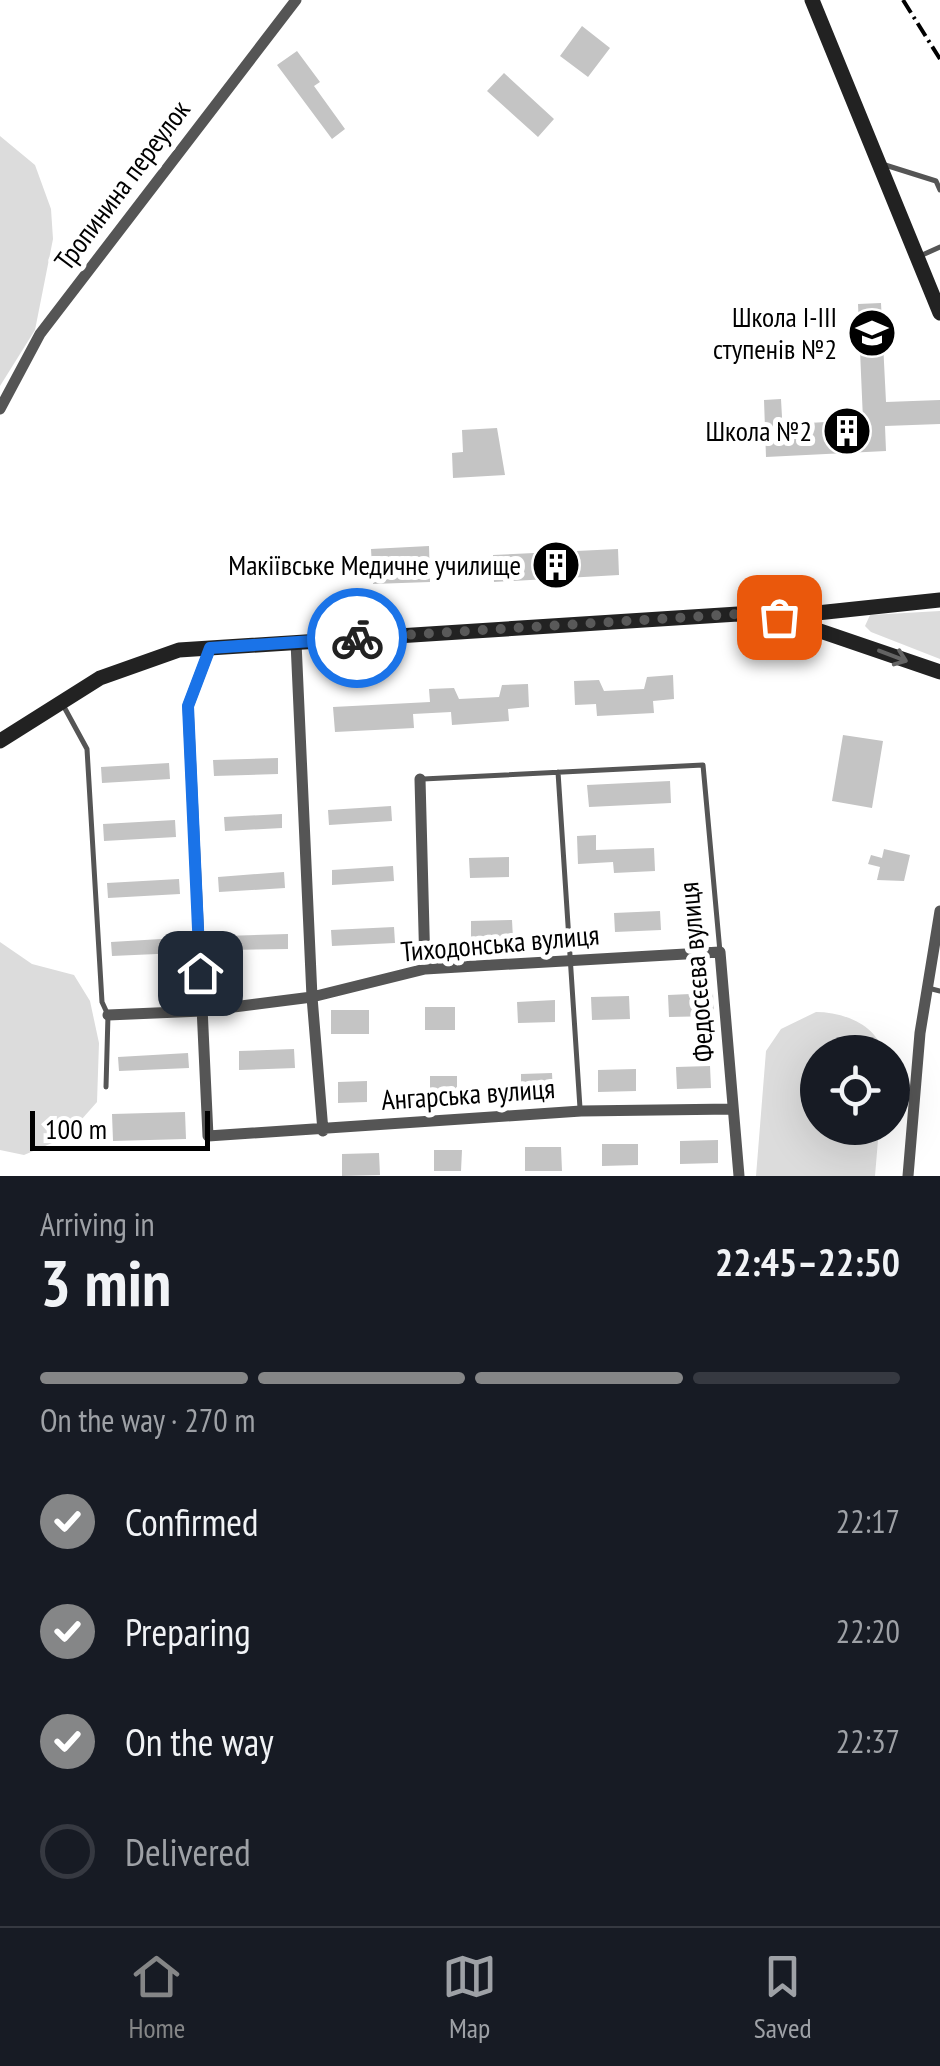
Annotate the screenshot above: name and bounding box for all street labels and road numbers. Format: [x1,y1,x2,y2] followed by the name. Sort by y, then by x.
[46,92,198,277] street label: Тропинина переулок
[669,881,722,1064] street label: Федосєєва вулиця
[399,915,601,970] street label: Тиходонська вулиця
[380,1069,556,1118] street label: Ангарська вулиця

